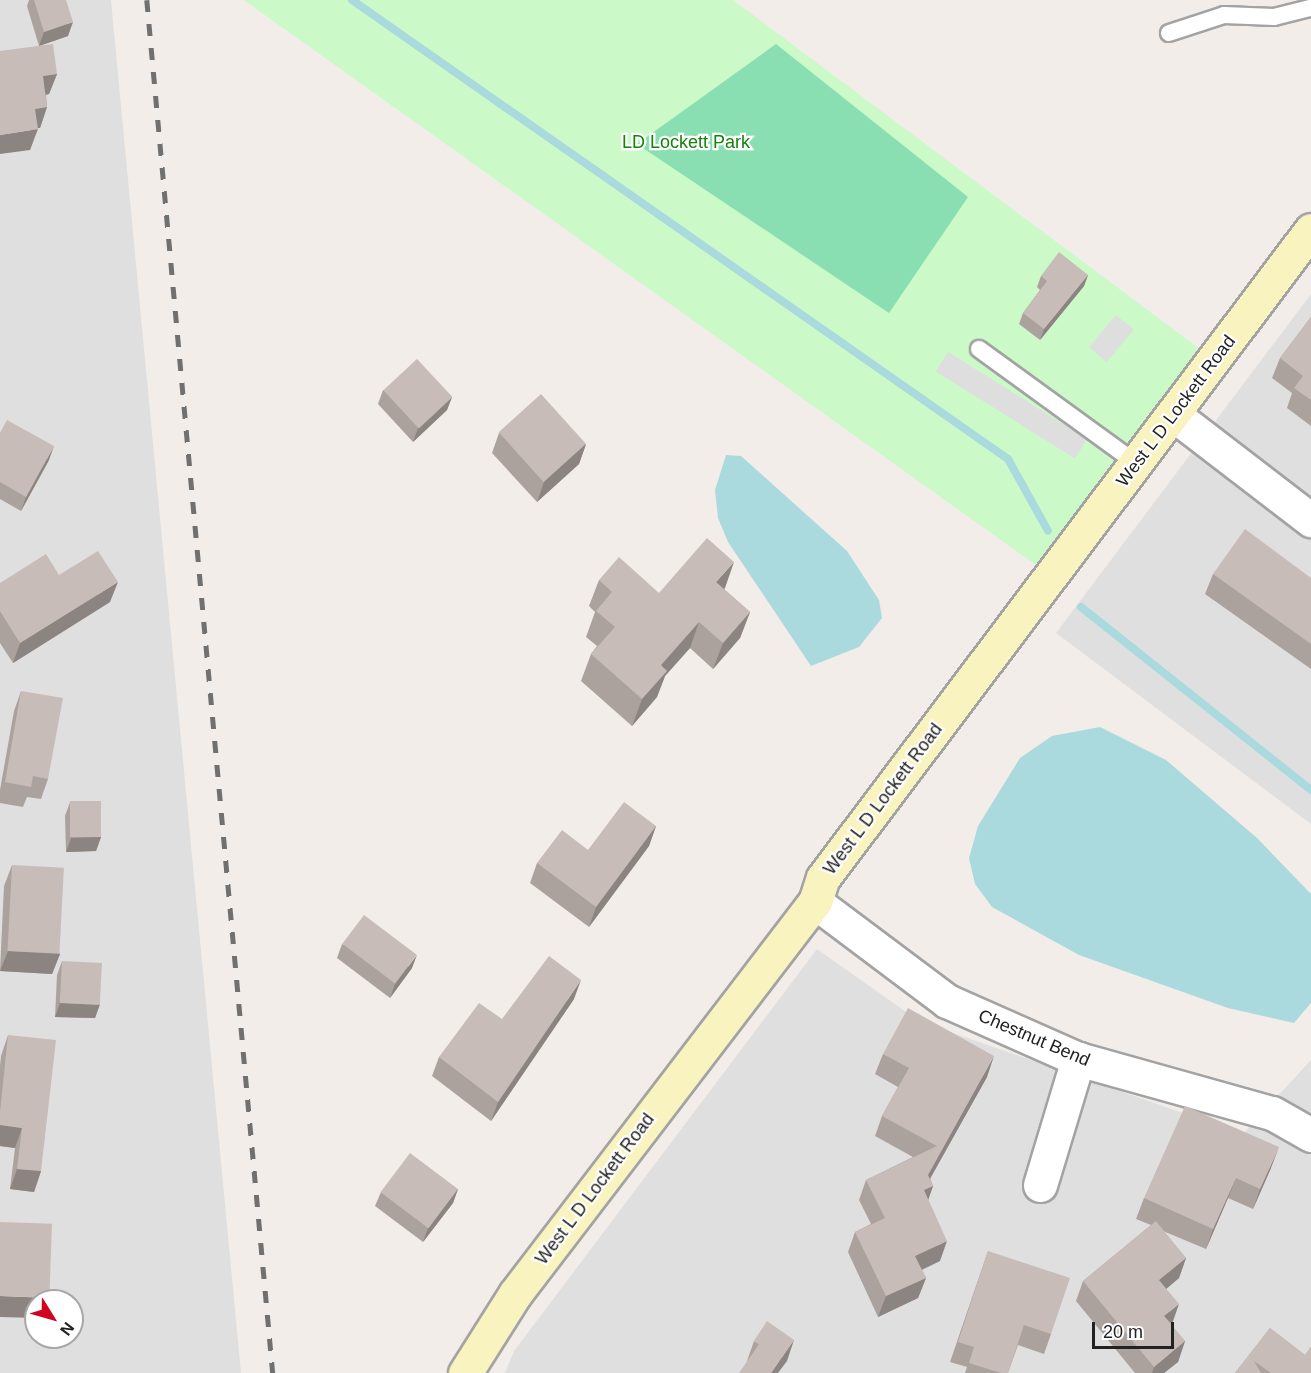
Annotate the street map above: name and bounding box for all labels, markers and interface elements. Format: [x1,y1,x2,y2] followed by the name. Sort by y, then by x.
[622,131,750,153] park label: LD Lockett Park
[1112,331,1240,491] street label: West L D Lockett Road
[819,719,947,879] street label: West L D Lockett Road
[975,1005,1093,1071] street label: Chestnut Bend
[531,1109,659,1269] street label: West L D Lockett Road
[24,1289,84,1349] north arrow
[1095,1310,1178,1348] scale bar
[57,1319,77,1339] text: N
[1103,1322,1143,1342] text: 20 m

